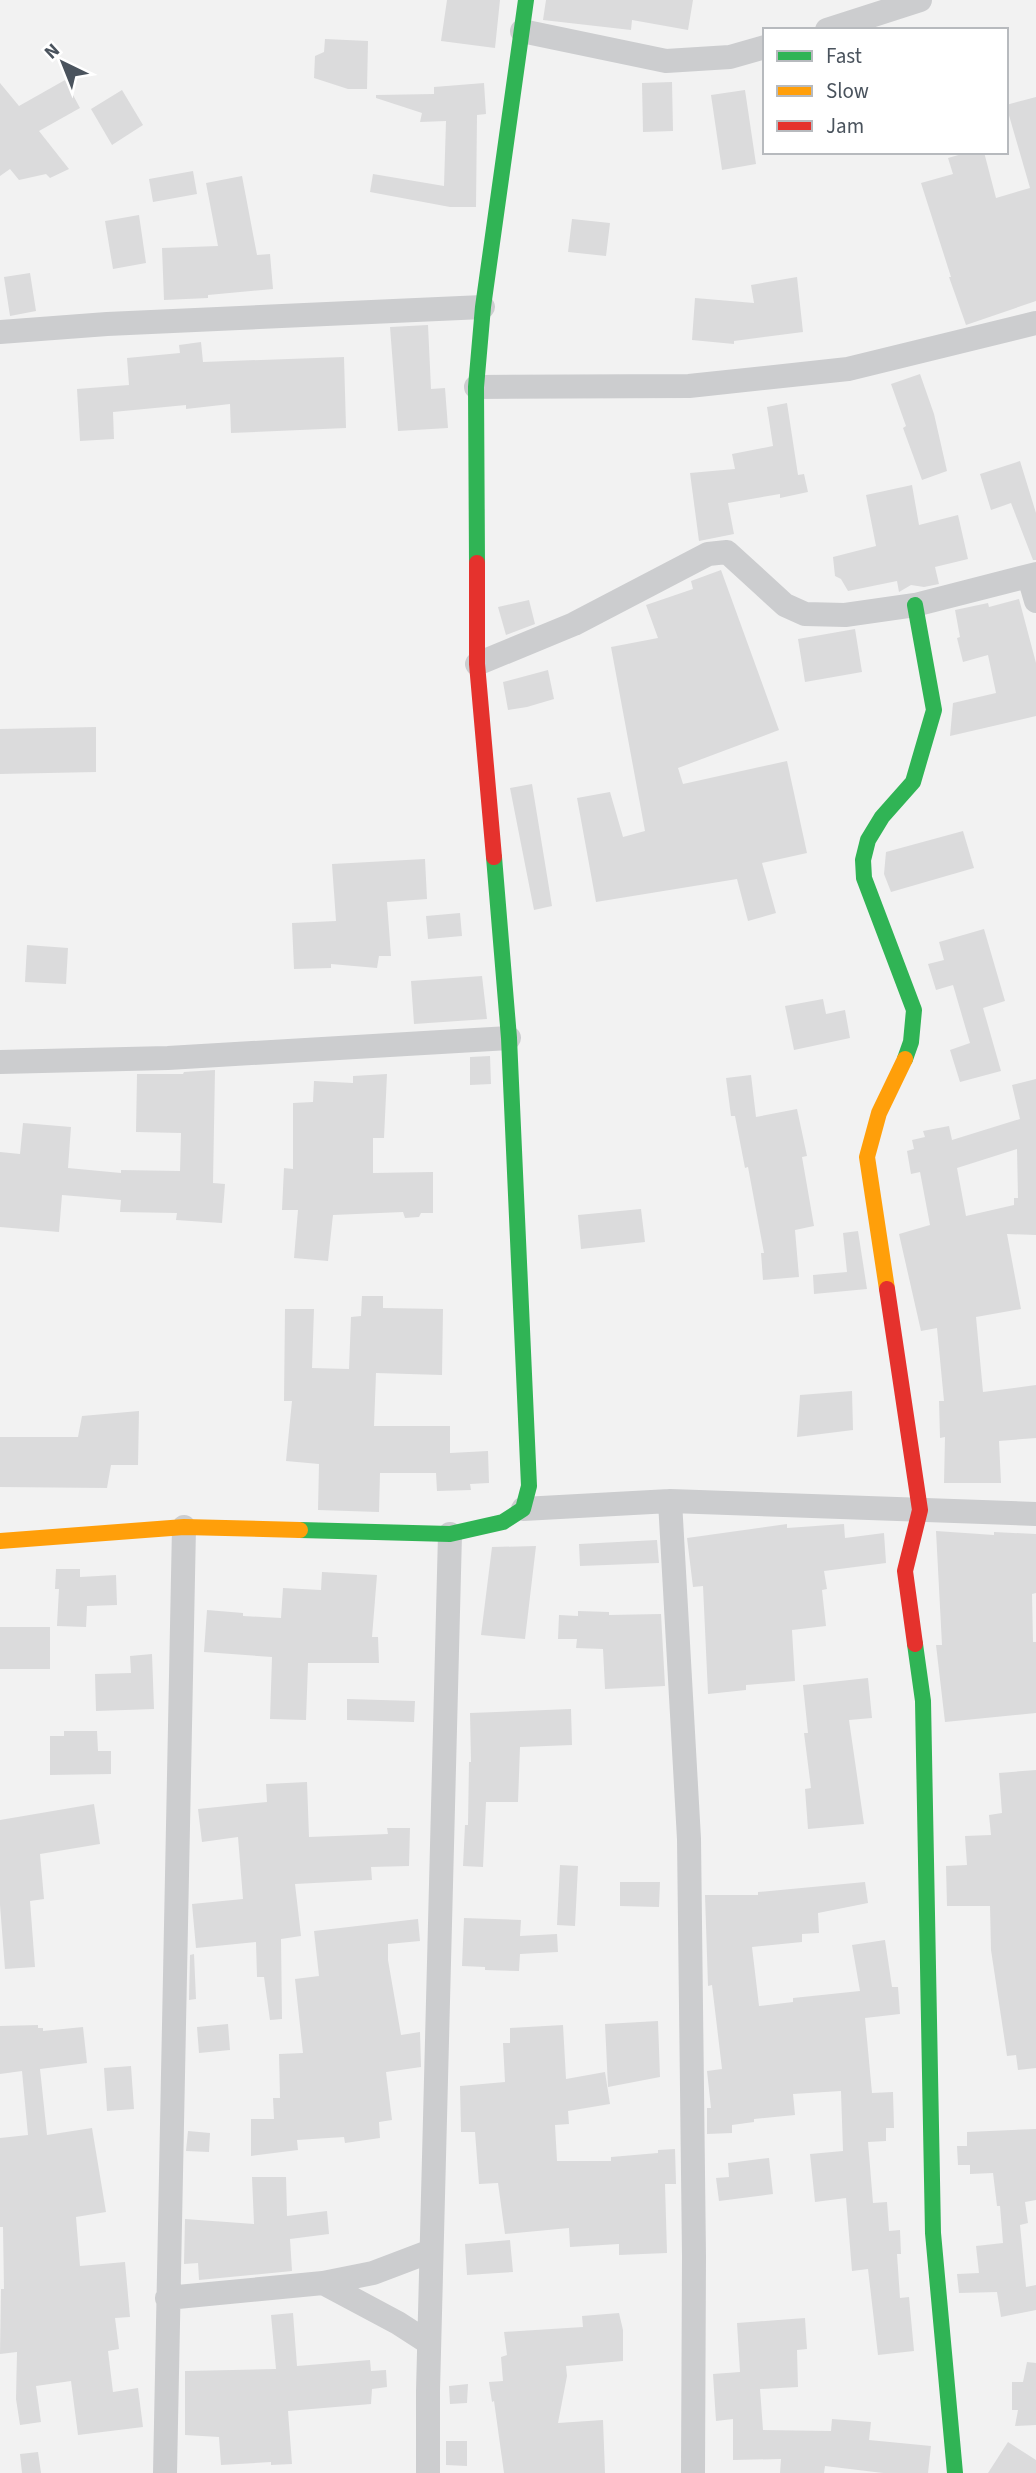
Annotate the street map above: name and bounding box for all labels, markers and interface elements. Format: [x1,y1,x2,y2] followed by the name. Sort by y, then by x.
[28,28,98,98] north arrow
[763,28,1008,154] legend
[39,37,66,66] text: N
[826,41,862,71] text: Fast
[826,76,869,106] text: Slow
[826,111,864,141] text: Jam

